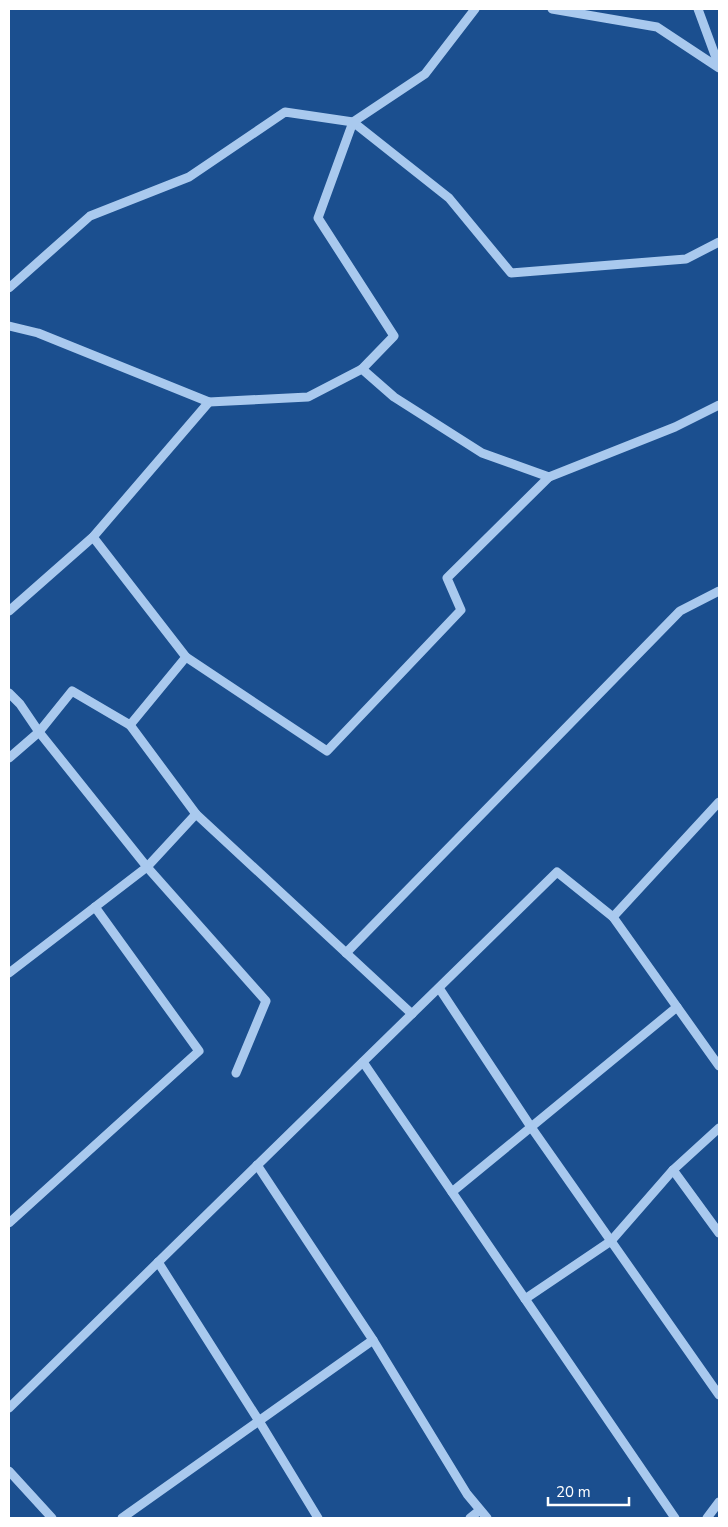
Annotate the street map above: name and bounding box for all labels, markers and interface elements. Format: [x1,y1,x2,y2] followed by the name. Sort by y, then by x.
[548,1474,629,1506] scale bar
[556,1482,591,1502] text: 20 m

